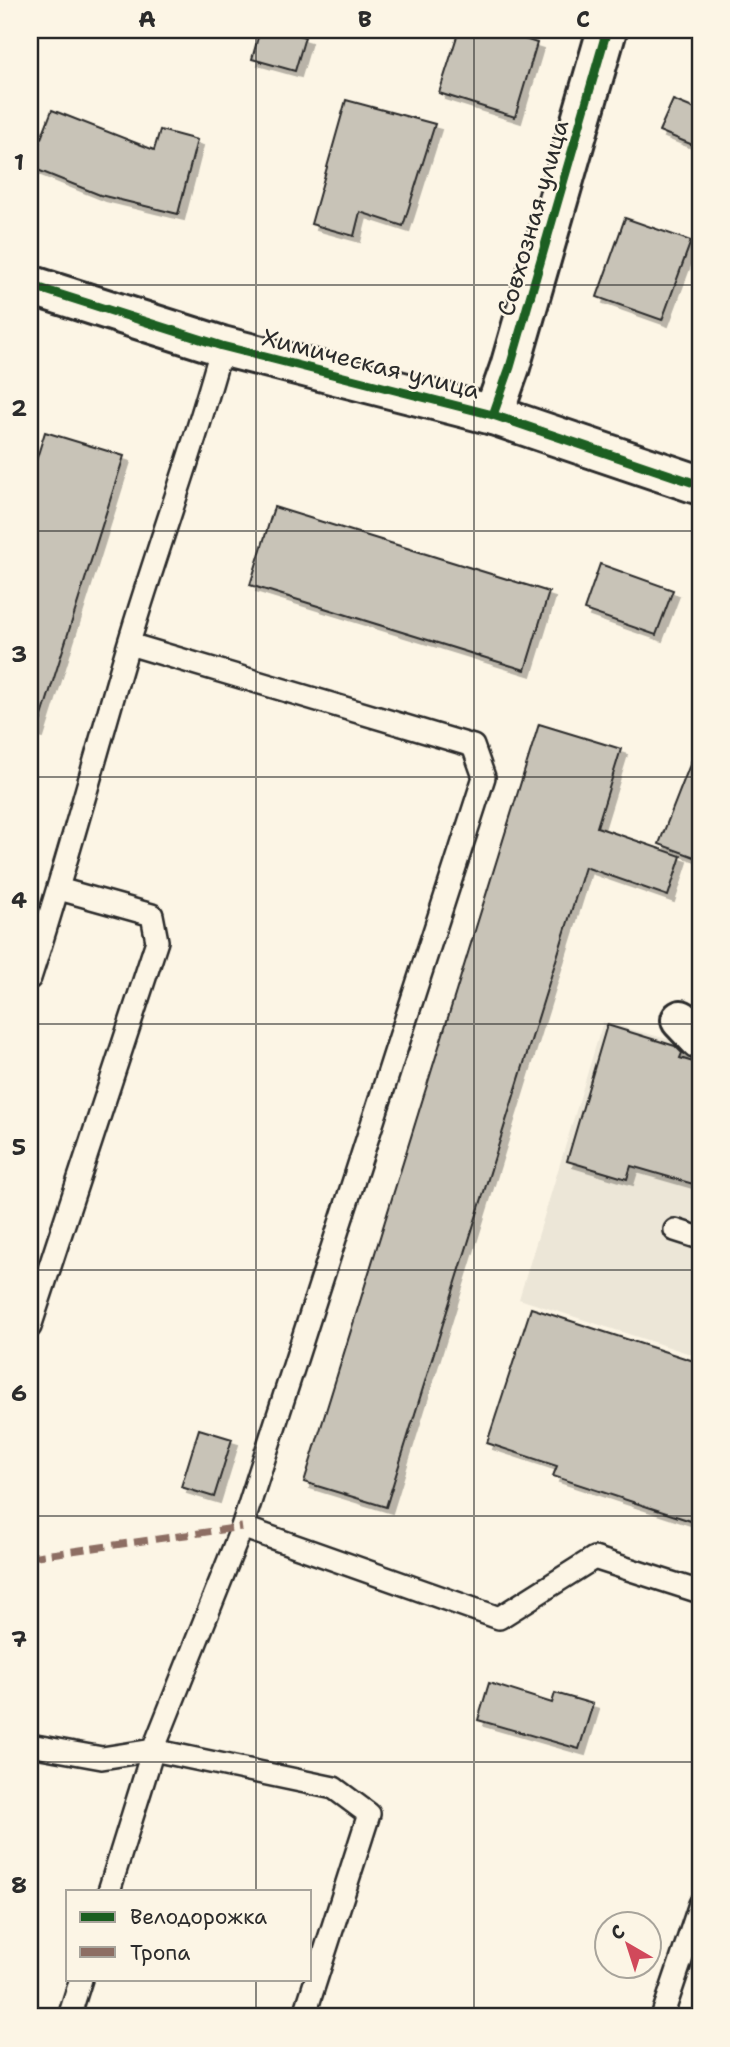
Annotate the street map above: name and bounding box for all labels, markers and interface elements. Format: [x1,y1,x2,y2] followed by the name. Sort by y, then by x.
[138,4,156,34] text: A
[358,4,372,34] text: B
[576,4,590,34] text: C
[490,116,576,320] street label: Совхозная улица
[14,147,24,177] text: 1
[259,321,483,407] street label: Химическая улица
[11,393,27,423] text: 2
[11,639,27,669] text: 3
[11,885,27,915] text: 4
[12,1132,26,1162] text: 5
[11,1378,27,1408] text: 6
[11,1624,27,1654] text: 7
[11,1870,27,1900] text: 8
[66,1890,312,1980] legend
[130,1903,267,1931] text: Велодорожка
[594,1910,664,1980] north arrow
[605,1919,630,1946] text: С
[130,1939,190,1967] text: Тропа

